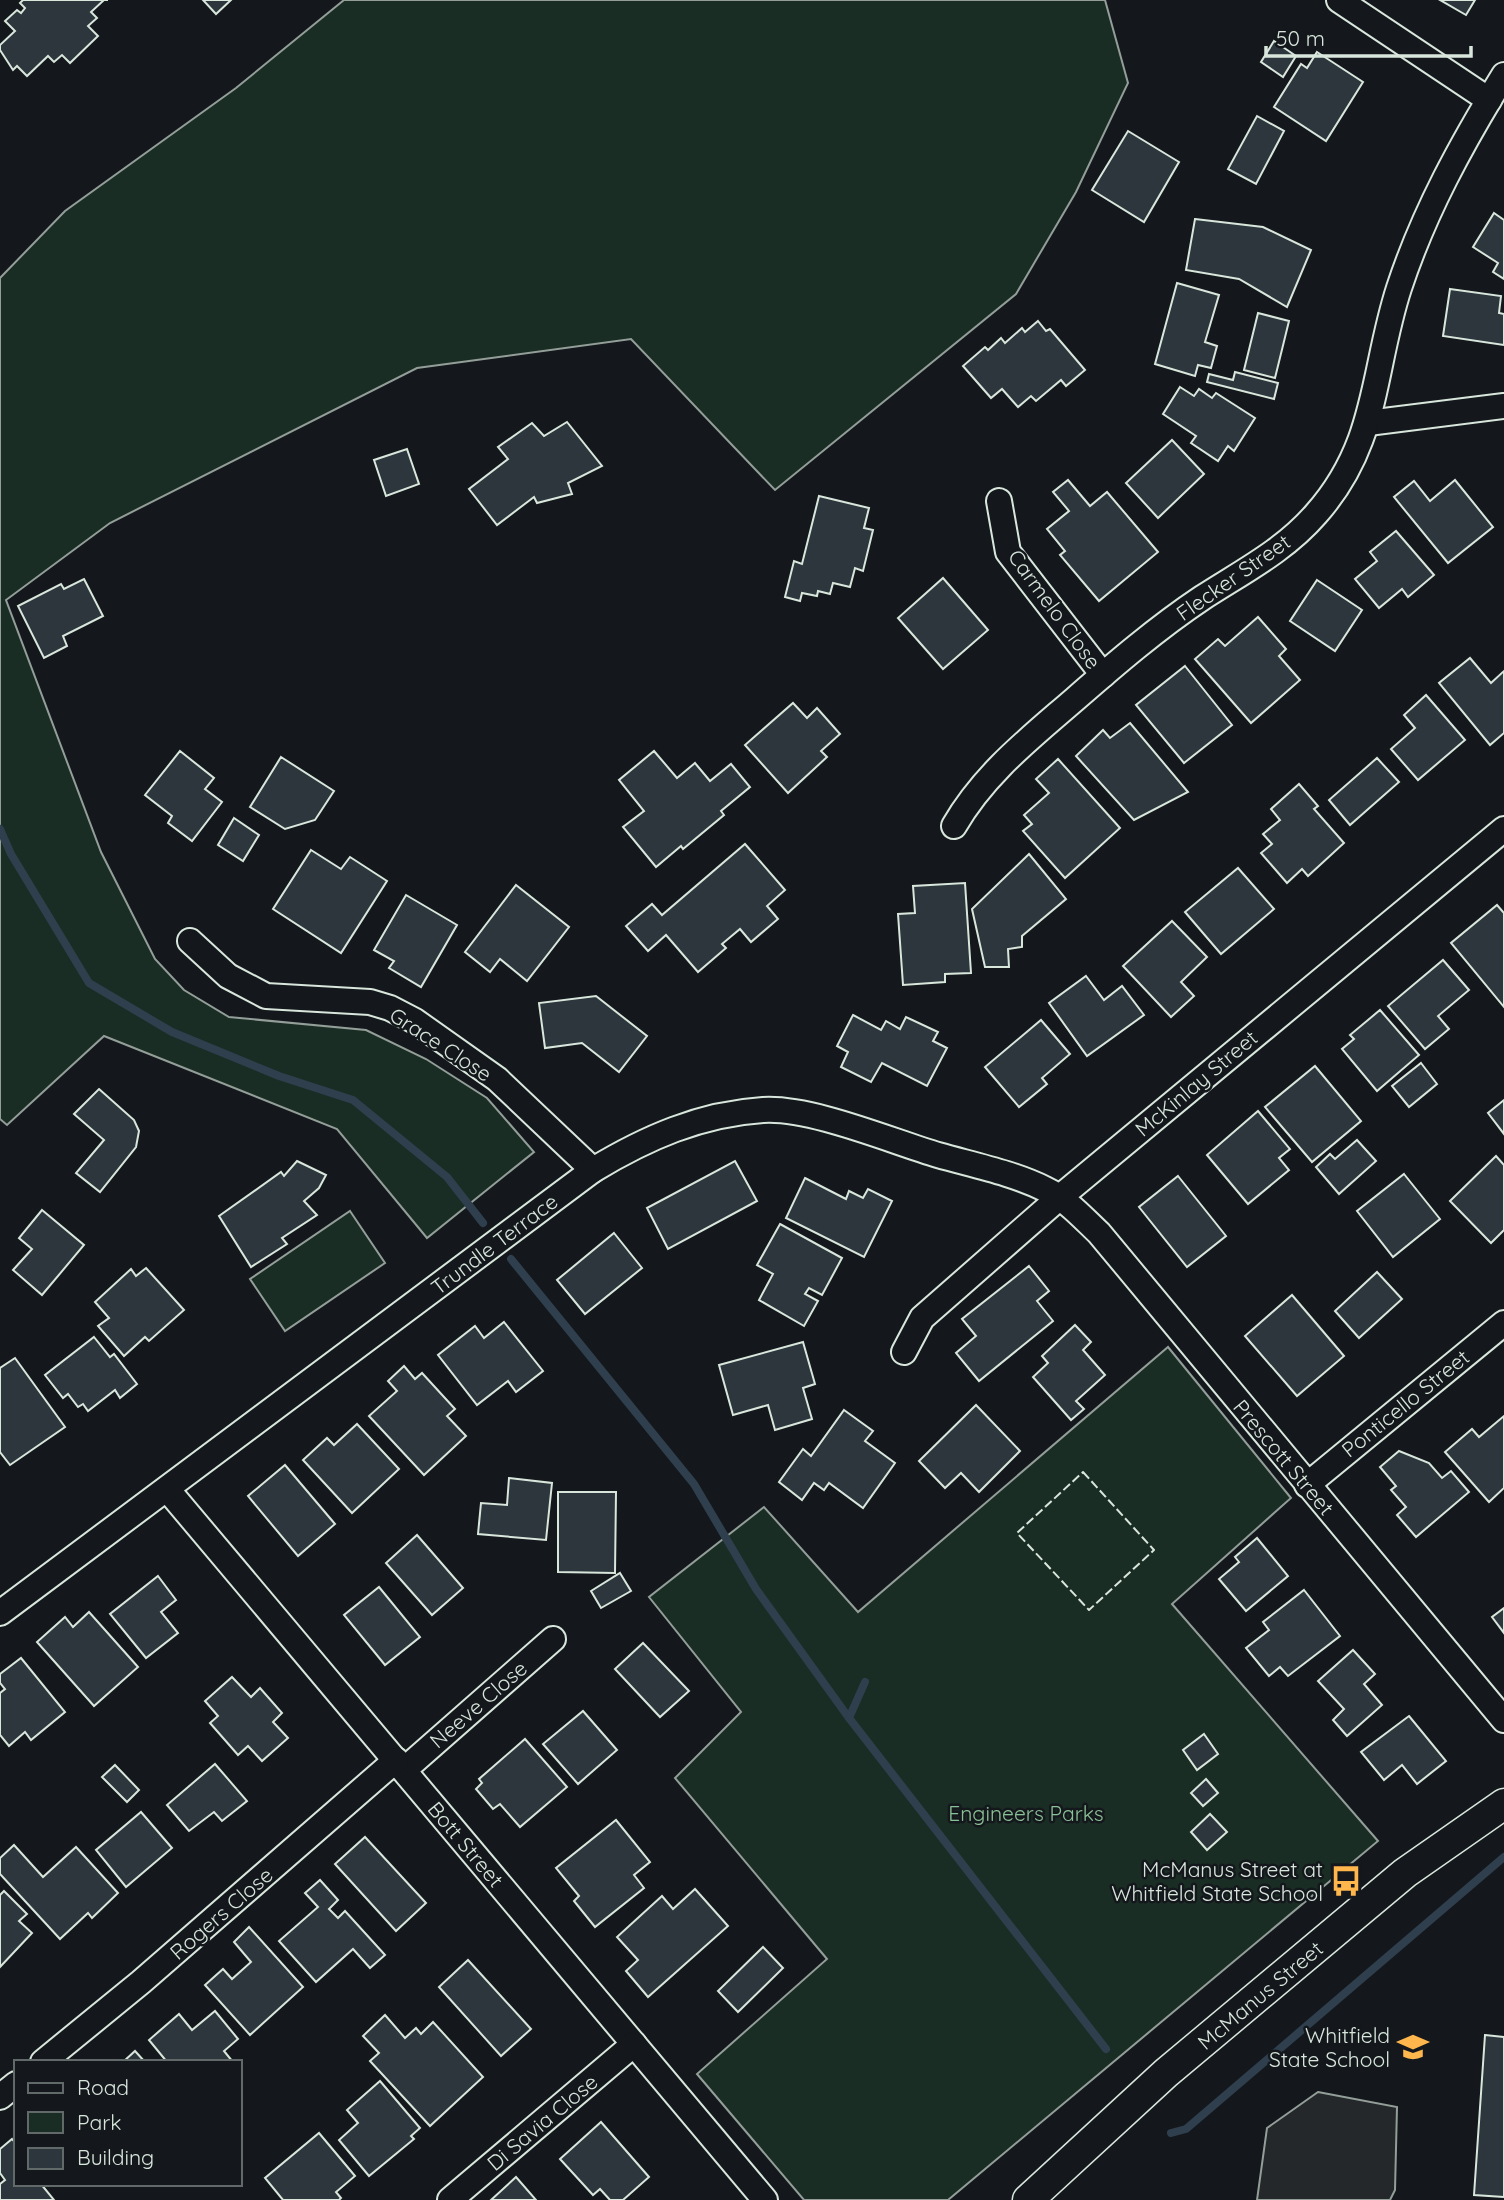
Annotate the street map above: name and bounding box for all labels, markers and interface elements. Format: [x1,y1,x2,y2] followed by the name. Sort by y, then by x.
[1266,14,1471,58] scale bar
[1276,25,1325,51] text: 50 m
[1171,528,1295,626] street label: Flecker Street
[1003,544,1107,674] street label: Carmelo Close
[385,1001,497,1087] street label: Grace Close
[1130,1024,1262,1142] street label: McKinlay Street
[425,1188,563,1300] street label: Trundle Terrace
[1336,1344,1474,1462] street label: Ponticello Street
[1228,1394,1340,1520] street label: Prescott Street
[424,1655,532,1753] street label: Neeve Close
[423,1796,509,1892] street label: Bott Street
[948,1800,1104,1826] park label: Engineers Parks
[1111,1856,1323,1906] place label: McManus Street at Whitfield State School
[164,1861,278,1965] street label: Rogers Close
[1329,1864,1363,1898] bus stop icon: McManus Street at Whitfield State School
[1192,1935,1328,2055] street label: McManus Street
[1269,2022,1390,2072] place label: Whitfield State School
[1396,2030,1430,2064] school or university icon: Whitfield State School
[14,2060,242,2186] legend
[481,2068,603,2176] street label: Di Savia Close
[77,2074,129,2100] text: Road
[77,2109,121,2135] text: Park
[77,2144,154,2170] text: Building

